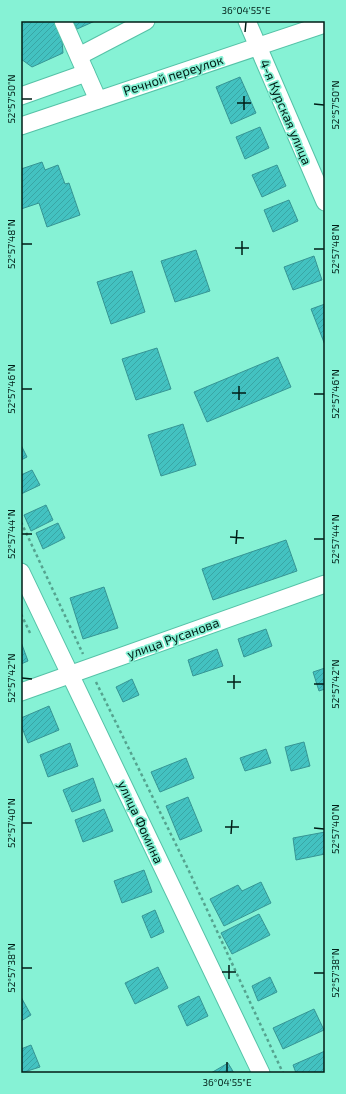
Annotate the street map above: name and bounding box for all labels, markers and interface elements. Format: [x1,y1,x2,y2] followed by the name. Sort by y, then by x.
[222,4,271,16] text: 36°04'55"E
[121,51,225,99] street label: Речной переулок
[257,57,315,167] street label: 4-я Курская улица
[5,74,17,124] text: 52°57'50"N
[329,80,341,130] text: 52°57'50"N
[5,219,17,269] text: 52°57'48"N
[329,224,341,274] text: 52°57'48"N
[5,364,17,414] text: 52°57'46"N
[329,369,341,419] text: 52°57'46"N
[5,509,17,559] text: 52°57'44"N
[329,514,341,564] text: 52°57'44"N
[125,614,221,662] street label: улица Русанова
[5,653,17,703] text: 52°57'42"N
[329,659,341,709] text: 52°57'42"N
[115,778,167,866] street label: улица Фомина
[5,798,17,848] text: 52°57'40"N
[329,804,341,854] text: 52°57'40"N
[5,943,17,993] text: 52°57'38"N
[329,948,341,998] text: 52°57'38"N
[203,1076,252,1088] text: 36°04'55"E

